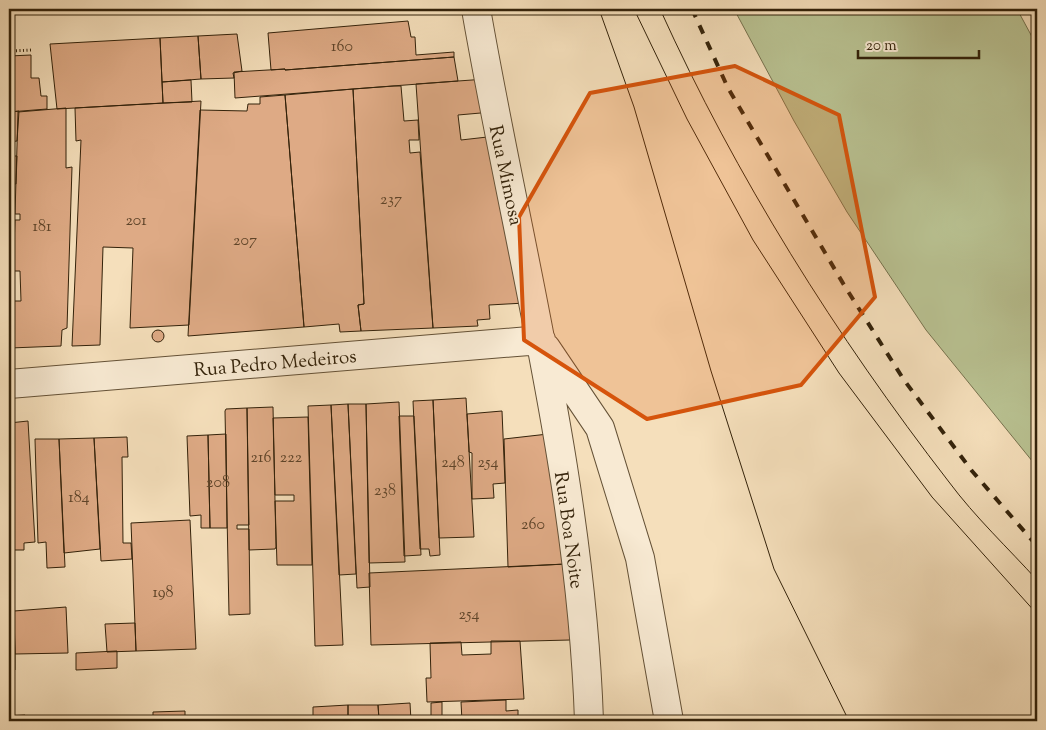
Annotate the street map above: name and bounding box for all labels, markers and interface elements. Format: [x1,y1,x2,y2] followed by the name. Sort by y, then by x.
[858,28,980,60] scale bar
[331,36,353,59] house number: 160
[866,36,897,57] text: 20 m
[481,123,528,228] street label: Rua Mimosa
[380,189,402,212] house number: 237
[125,210,147,233] house number: 201
[33,216,52,239] house number: 181
[233,230,257,253] house number: 207
[193,344,358,385] street label: Rua Pedro Medeiros
[251,447,271,470] house number: 216
[280,447,303,470] house number: 222
[441,452,465,475] house number: 248
[477,452,499,475] house number: 254
[546,470,589,591] street label: Rua Boa Noite
[206,472,230,495] house number: 208
[374,480,396,503] house number: 238
[68,487,90,510] house number: 184
[521,514,545,537] house number: 260
[152,582,174,605] house number: 198
[458,604,480,627] house number: 254

